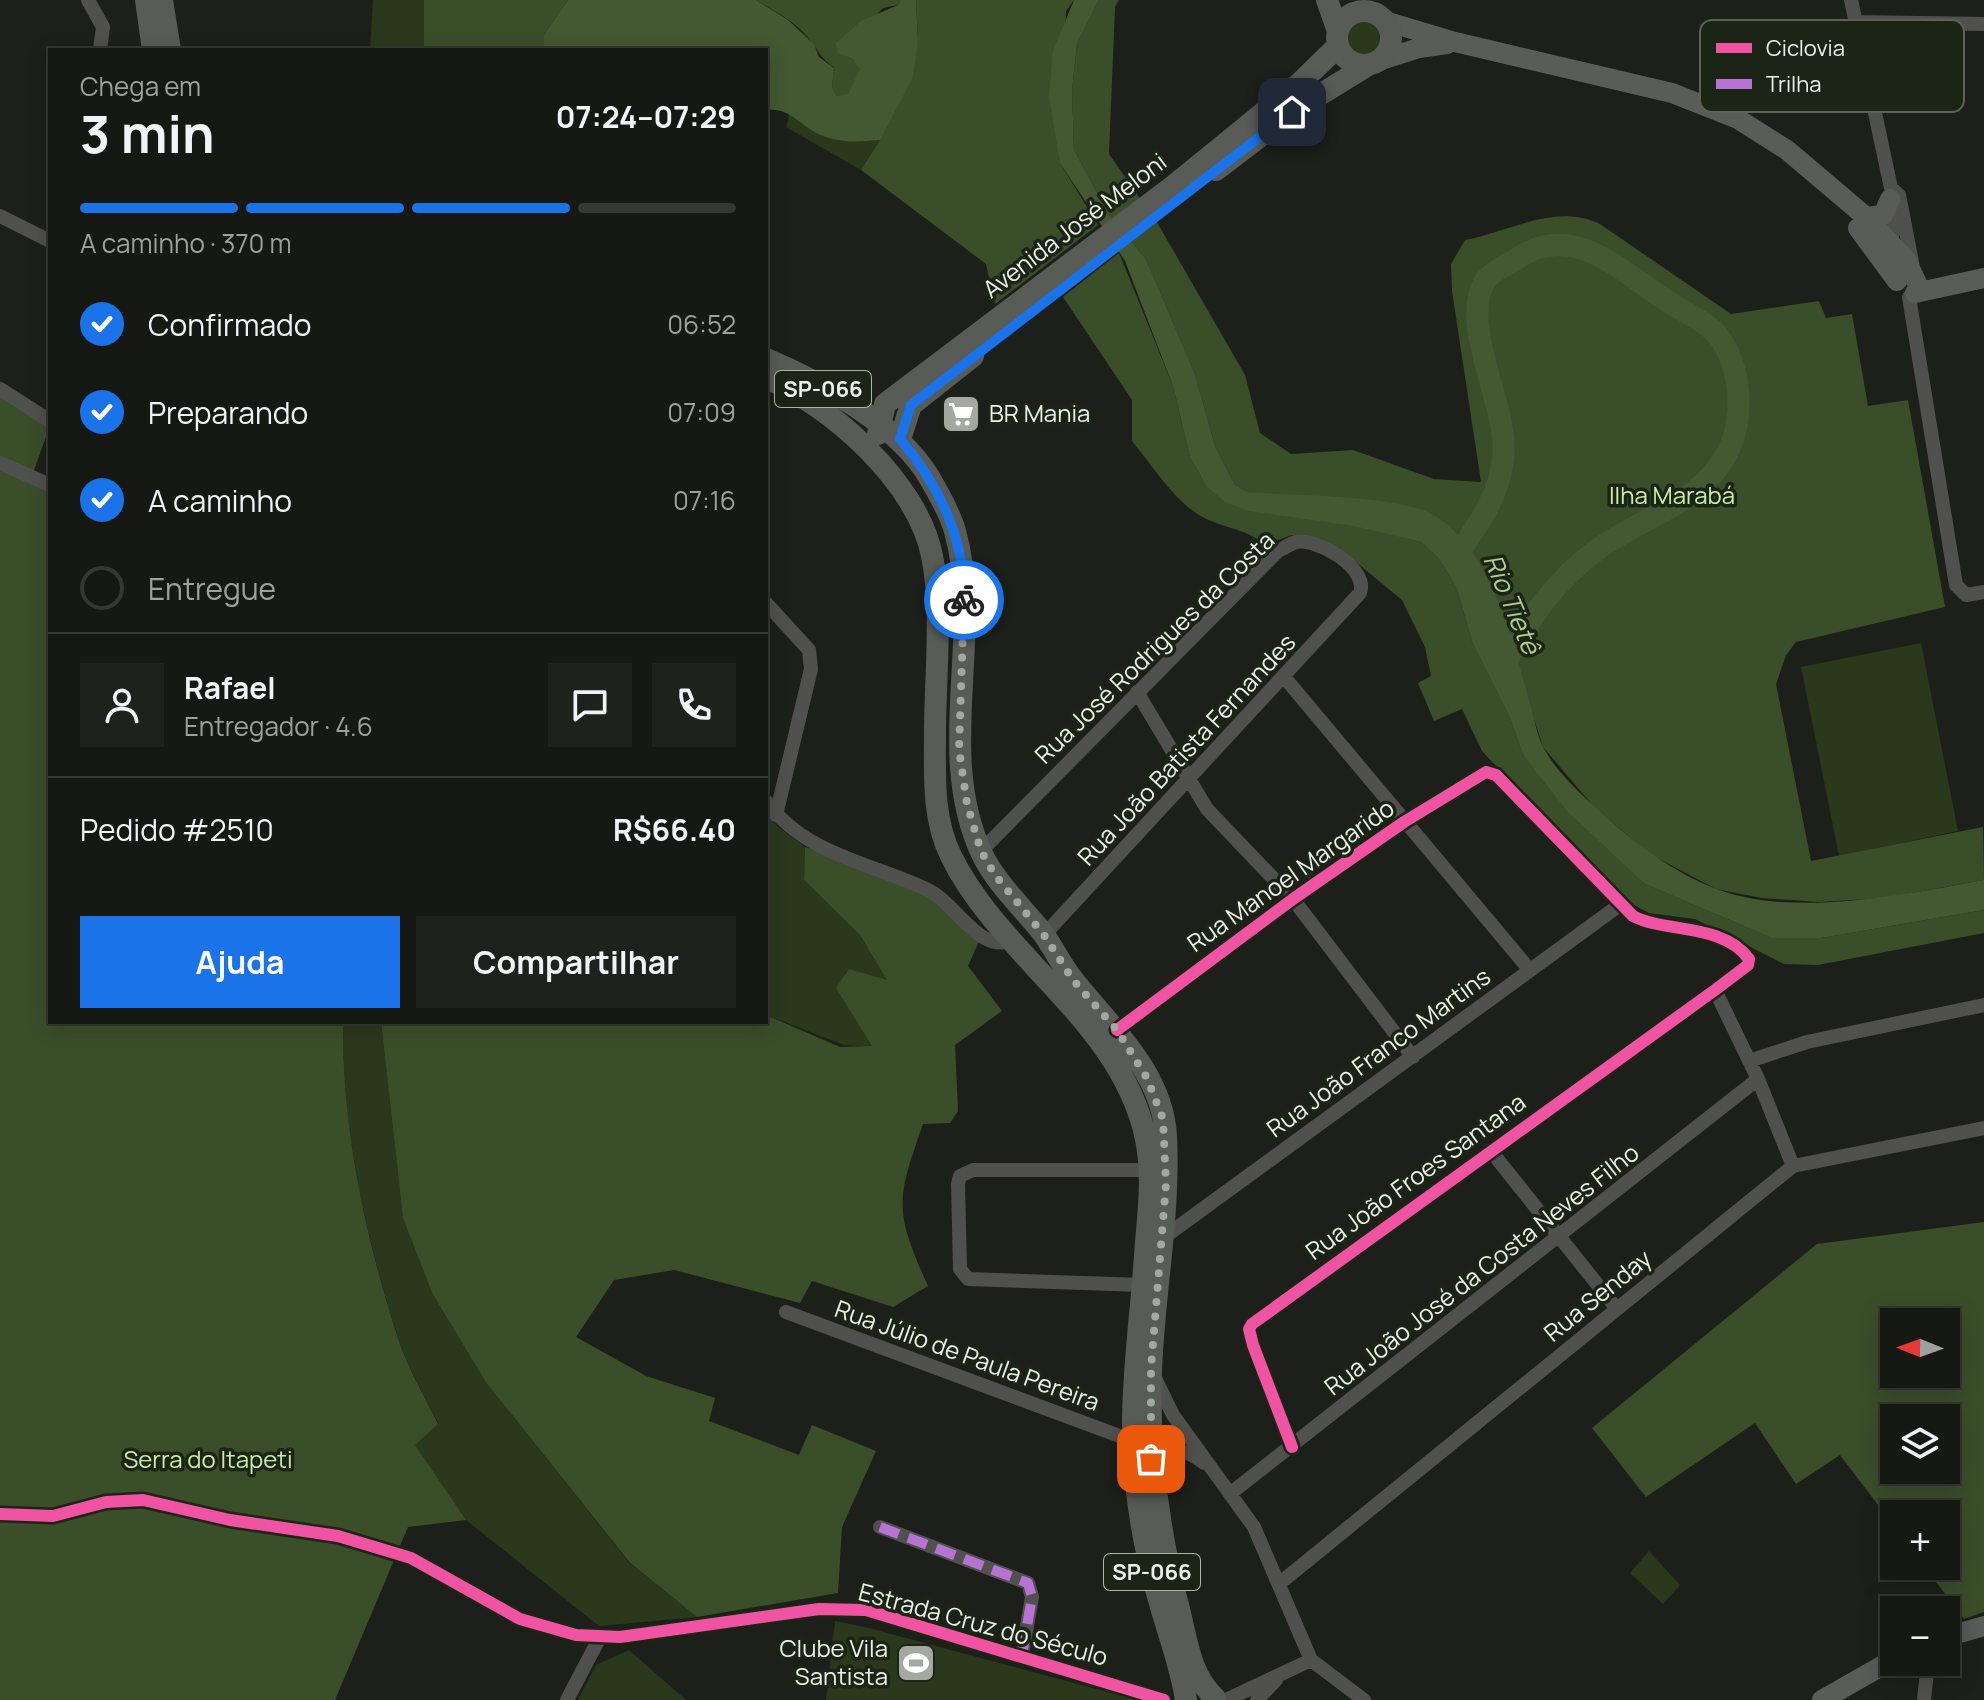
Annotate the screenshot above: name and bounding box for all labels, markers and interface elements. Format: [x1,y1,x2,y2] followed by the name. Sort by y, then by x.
[1700,20,1964,112] legend
[1766,33,1845,63] text: Ciclovia
[80,68,201,104] text: Chega em
[1766,69,1822,99] text: Trilha
[1258,78,1326,146] pin
[1270,90,1314,134] icon: home
[556,96,736,137] text: 07:24–07:29
[80,98,215,169] text: 3 min
[975,145,1173,305] street label: Avenida José Meloni
[80,225,292,261] text: A caminho · 370 m
[80,302,124,346] icon: check
[148,304,312,345] text: Confirmado
[667,306,736,342] text: 06:52
[775,371,871,407] road number: SP-066
[80,390,124,434] icon: check
[148,392,308,433] text: Preparando
[940,393,982,435] supermarket icon: BR Mania
[667,394,736,430] text: 07:09
[989,396,1090,429] place label: BR Mania
[80,478,124,522] icon: check
[1609,478,1735,511] park label: Ilha Marabá
[148,480,292,521] text: A caminho
[673,482,736,518] text: 07:16
[1027,524,1281,770] street label: Rua José Rodrigues da Costa
[1476,548,1551,661] water label: Rio Tietê
[924,560,1004,640] courier
[148,568,276,609] text: Entregue
[942,578,986,622] icon: bike
[1070,626,1302,872] street label: Rua João Batista Fernandes
[80,663,164,747] button: person
[548,663,632,747] button: chat
[652,663,736,747] button: phone
[184,667,276,708] text: Rafael
[184,708,373,744] text: Entregador · 4.6
[1180,791,1400,959] street label: Rua Manoel Margarido
[80,809,274,850] text: Pedido #2510
[613,809,736,850] text: R$66.40
[80,916,400,1008] button: Ajuda
[416,916,736,1008] button: Compartilhar
[1260,959,1497,1144] street label: Rua João Franco Martins
[1299,1085,1532,1267] street label: Rua João Froes Santana
[1317,1136,1645,1402] street label: Rua João José da Costa Neves Filho
[1536,1241,1658,1348] street label: Rua Senday
[831,1291,1104,1418] street label: Rua Júlio de Paula Pereira
[1880,1308,1960,1388] north arrow
[1880,1308,1960,1676] map controls
[1880,1404,1960,1484] button: layers
[1117,1425,1185,1493] pin
[1129,1437,1173,1481] icon: bag
[124,1442,293,1475] park label: Serra do Itapeti
[1880,1500,1960,1580] button: +
[1104,1554,1200,1590] road number: SP-066
[855,1574,1112,1673] street label: Estrada Cruz do Século
[1880,1596,1960,1676] button: −
[779,1631,888,1692] place label: Clube Vila Santista
[895,1642,937,1684] sports icon: Clube Vila Santista

